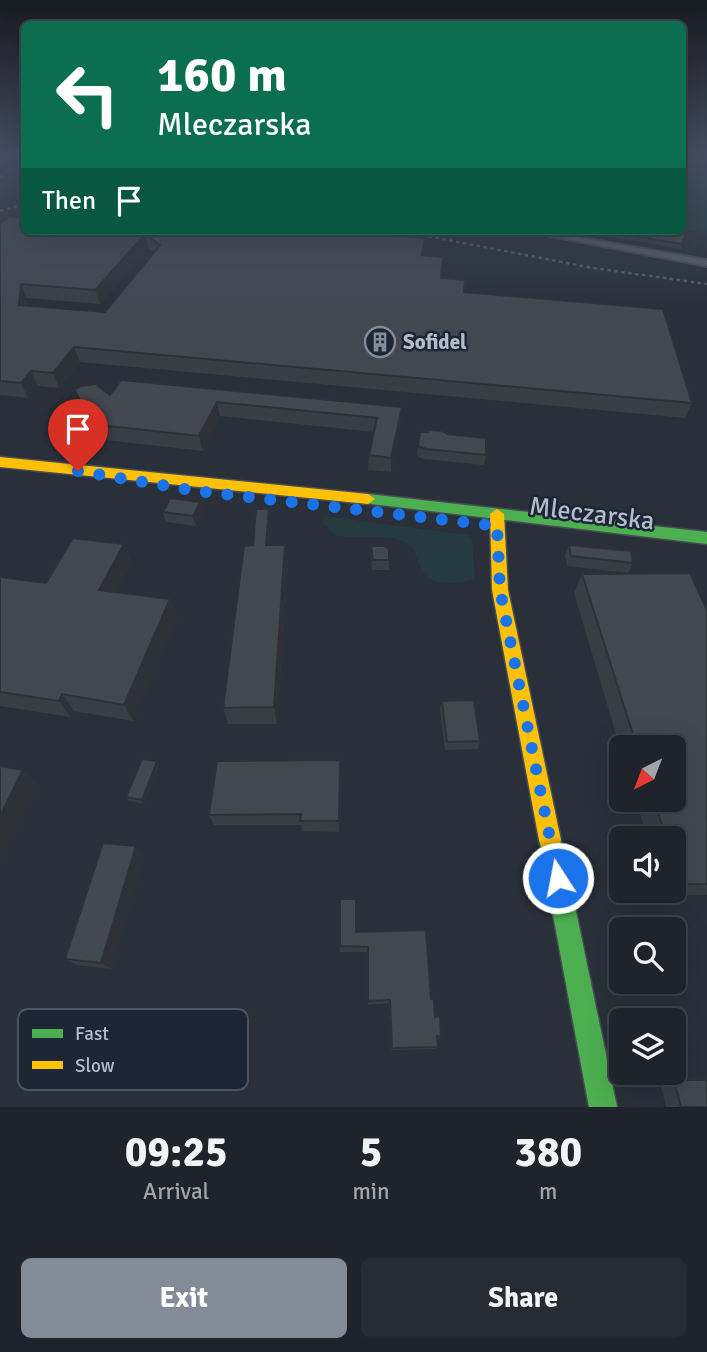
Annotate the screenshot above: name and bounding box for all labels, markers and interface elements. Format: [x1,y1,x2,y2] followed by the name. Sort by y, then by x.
[157,45,287,105] text: 160 m
[42,49,133,140] icon: left
[157,105,312,144] text: Mleczarska
[110,182,148,220] icon: arrive
[42,185,96,217] text: Then
[363,325,397,359] building icon: Sofidel
[403,329,467,355] place label: Sofidel
[48,399,108,471] pin
[59,410,97,448] icon: arrive
[528,490,656,538] street label: Mleczarska
[609,735,686,812] north arrow
[609,735,686,1085] map controls
[609,826,686,903] button: sound
[521,841,595,915] position arrow
[609,917,686,994] button: search
[609,1008,686,1085] button: layers
[18,1009,248,1090] legend
[75,1022,109,1046] text: Fast
[75,1054,115,1078] text: Slow
[125,1127,228,1178] text: 09:25
[360,1127,382,1178] text: 5
[514,1127,582,1178] text: 380
[143,1177,209,1206] text: Arrival
[352,1177,390,1206] text: min
[539,1177,557,1206] text: m
[21,1258,347,1338] button: Exit
[361,1258,686,1338] button: Share

